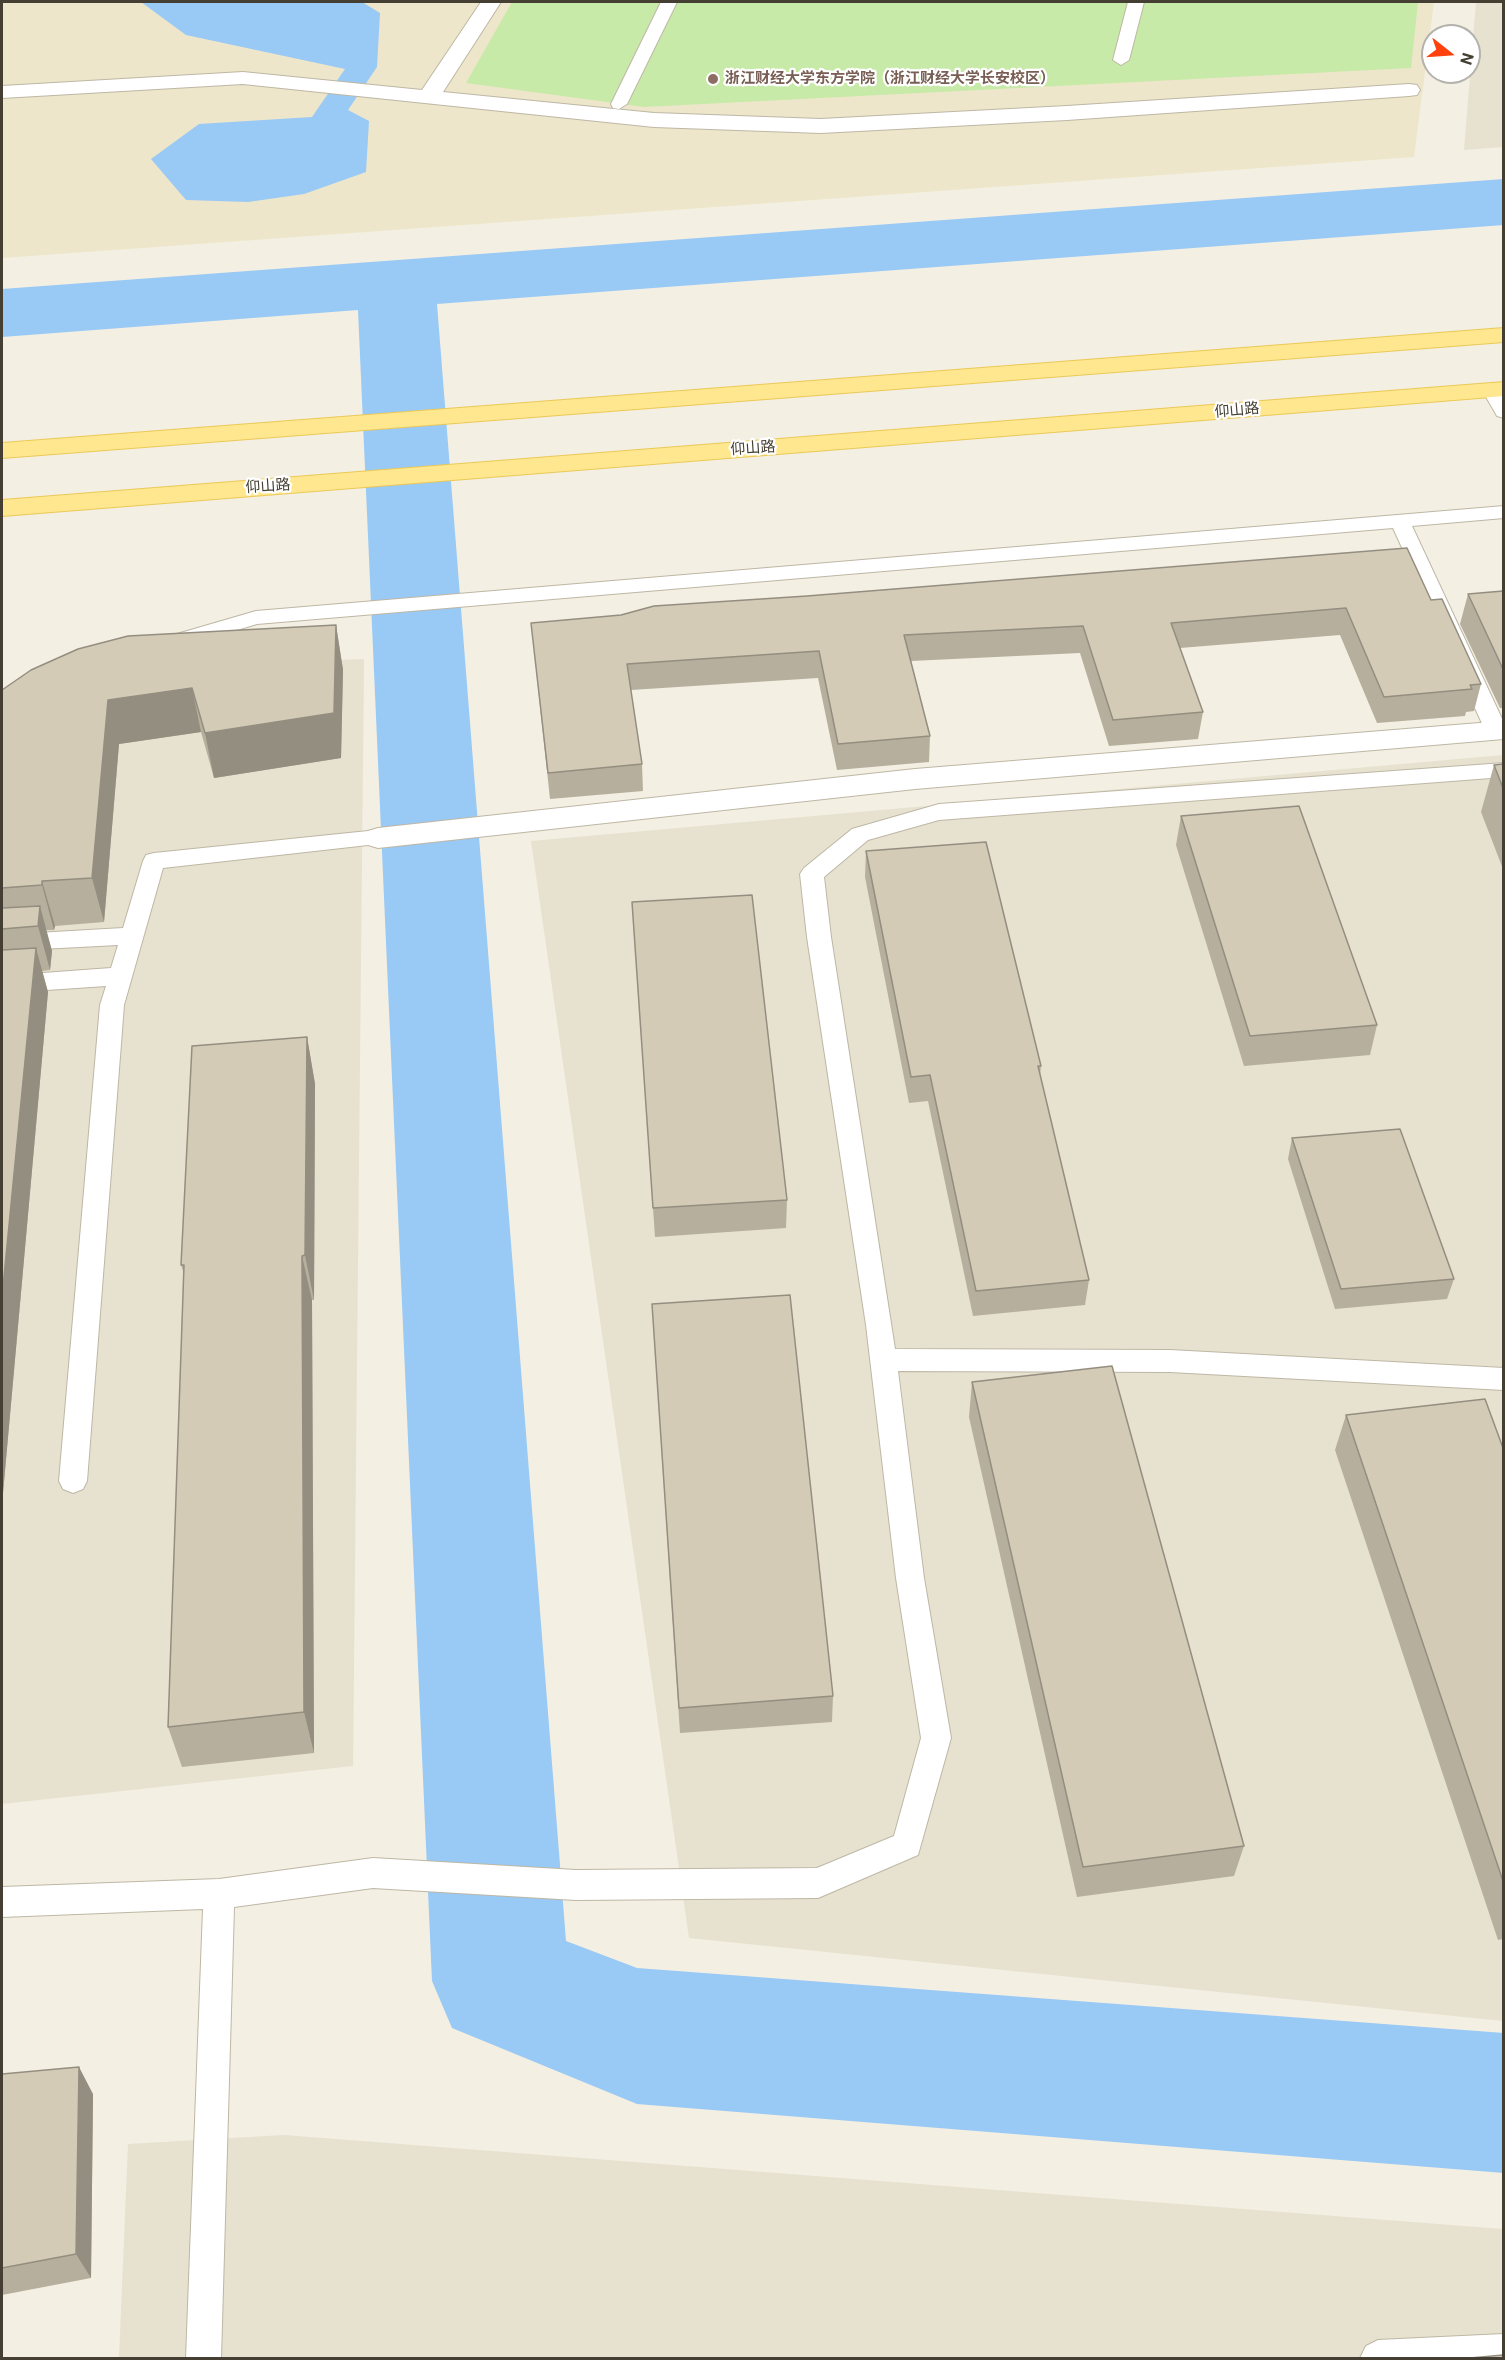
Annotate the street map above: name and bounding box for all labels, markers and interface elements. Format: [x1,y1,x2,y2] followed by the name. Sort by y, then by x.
[1421,24,1481,84] north arrow
[1456,51,1478,67] text: N
[725,70,1055,88] place label: 浙江财经大学东方学院（浙江财经大学长安校区）
[706,72,720,86] marker: 浙江财经大学东方学院（浙江财经大学长安校区）
[1214,400,1260,422] street label: 仰山路
[730,438,776,460] street label: 仰山路
[245,476,291,498] street label: 仰山路

